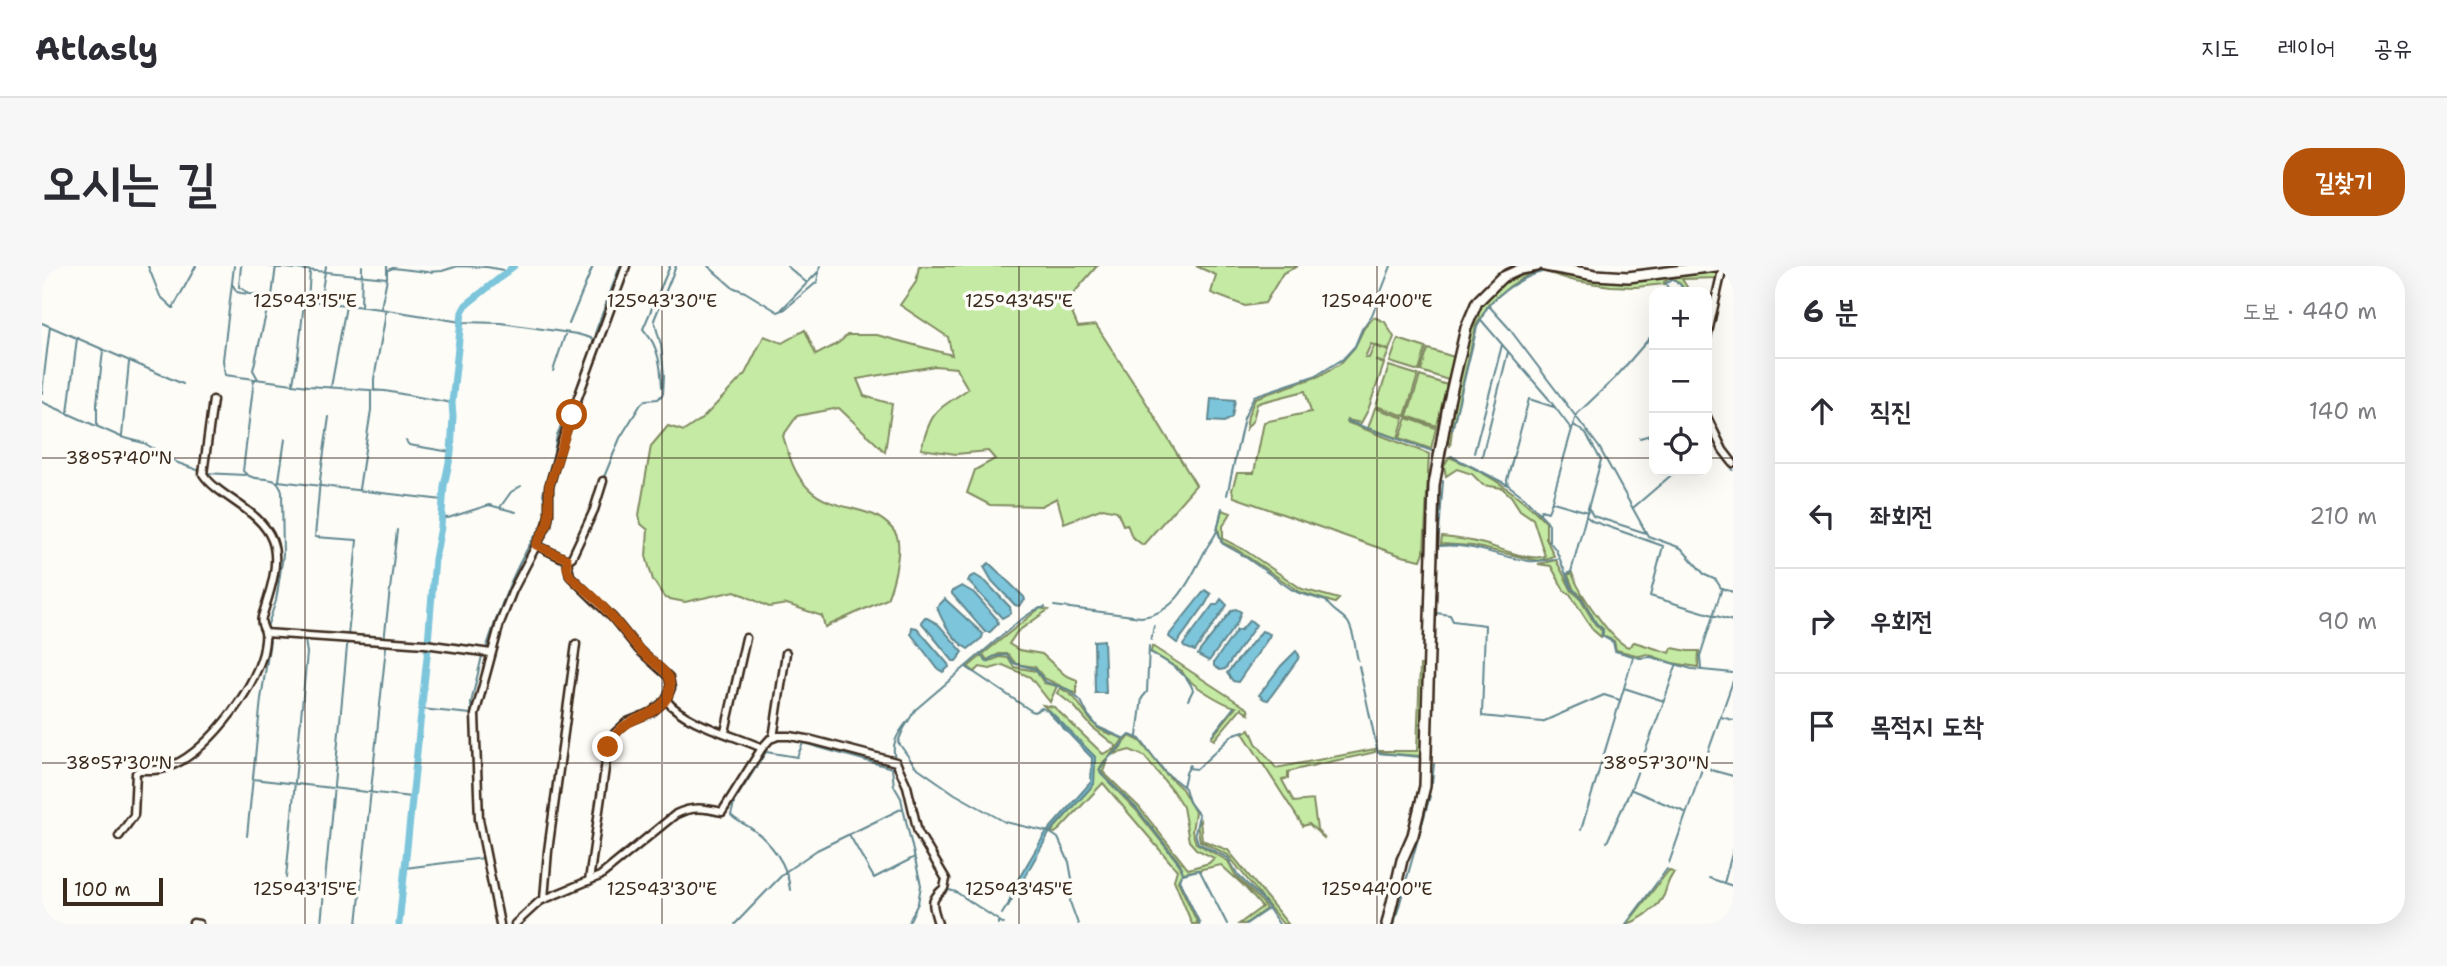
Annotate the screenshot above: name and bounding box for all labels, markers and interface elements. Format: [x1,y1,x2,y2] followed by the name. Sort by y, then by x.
[35,26,158,71] text: Atlasly
[2201,32,2239,64] text: 지도
[2277,32,2335,64] text: 레이어
[2373,32,2412,64] text: 공유
[2283,148,2405,216] button: 길찾기
[42,149,217,215] text: 오시는 길
[1649,287,1712,476] map controls
[1649,287,1712,350] button: +
[253,289,357,313] text: 125°43'15"E
[607,289,717,313] text: 125°43'30"E
[965,289,1073,313] text: 125°43'45"E
[1321,289,1433,313] text: 125°44'00"E
[1803,291,1858,332] text: 6 분
[2243,296,2377,326] text: 도보 · 440 m
[1649,350,1712,413] button: −
[1803,392,1841,430] icon: ahead
[1870,393,1912,428] text: 직진
[2309,396,2377,426] text: 140 m
[556,399,587,430] route start
[1649,413,1712,476] button: locate
[66,446,172,470] text: 38°57'40"N
[1803,497,1841,535] icon: left
[1870,498,1933,533] text: 좌회전
[2309,501,2377,531] text: 210 m
[1803,602,1841,640] icon: right
[1870,603,1933,638] text: 우회전
[2317,606,2377,636] text: 90 m
[1803,707,1841,745] icon: arrive
[1870,708,1984,743] text: 목적지 도착
[592,731,623,762] route end
[66,751,172,775] text: 38°57'30"N
[1603,751,1709,775] text: 38°57'30"N
[63,875,163,907] scale bar
[74,877,131,902] text: 100 m
[253,877,357,901] text: 125°43'15"E
[607,877,717,901] text: 125°43'30"E
[965,877,1073,901] text: 125°43'45"E
[1321,877,1433,901] text: 125°44'00"E

